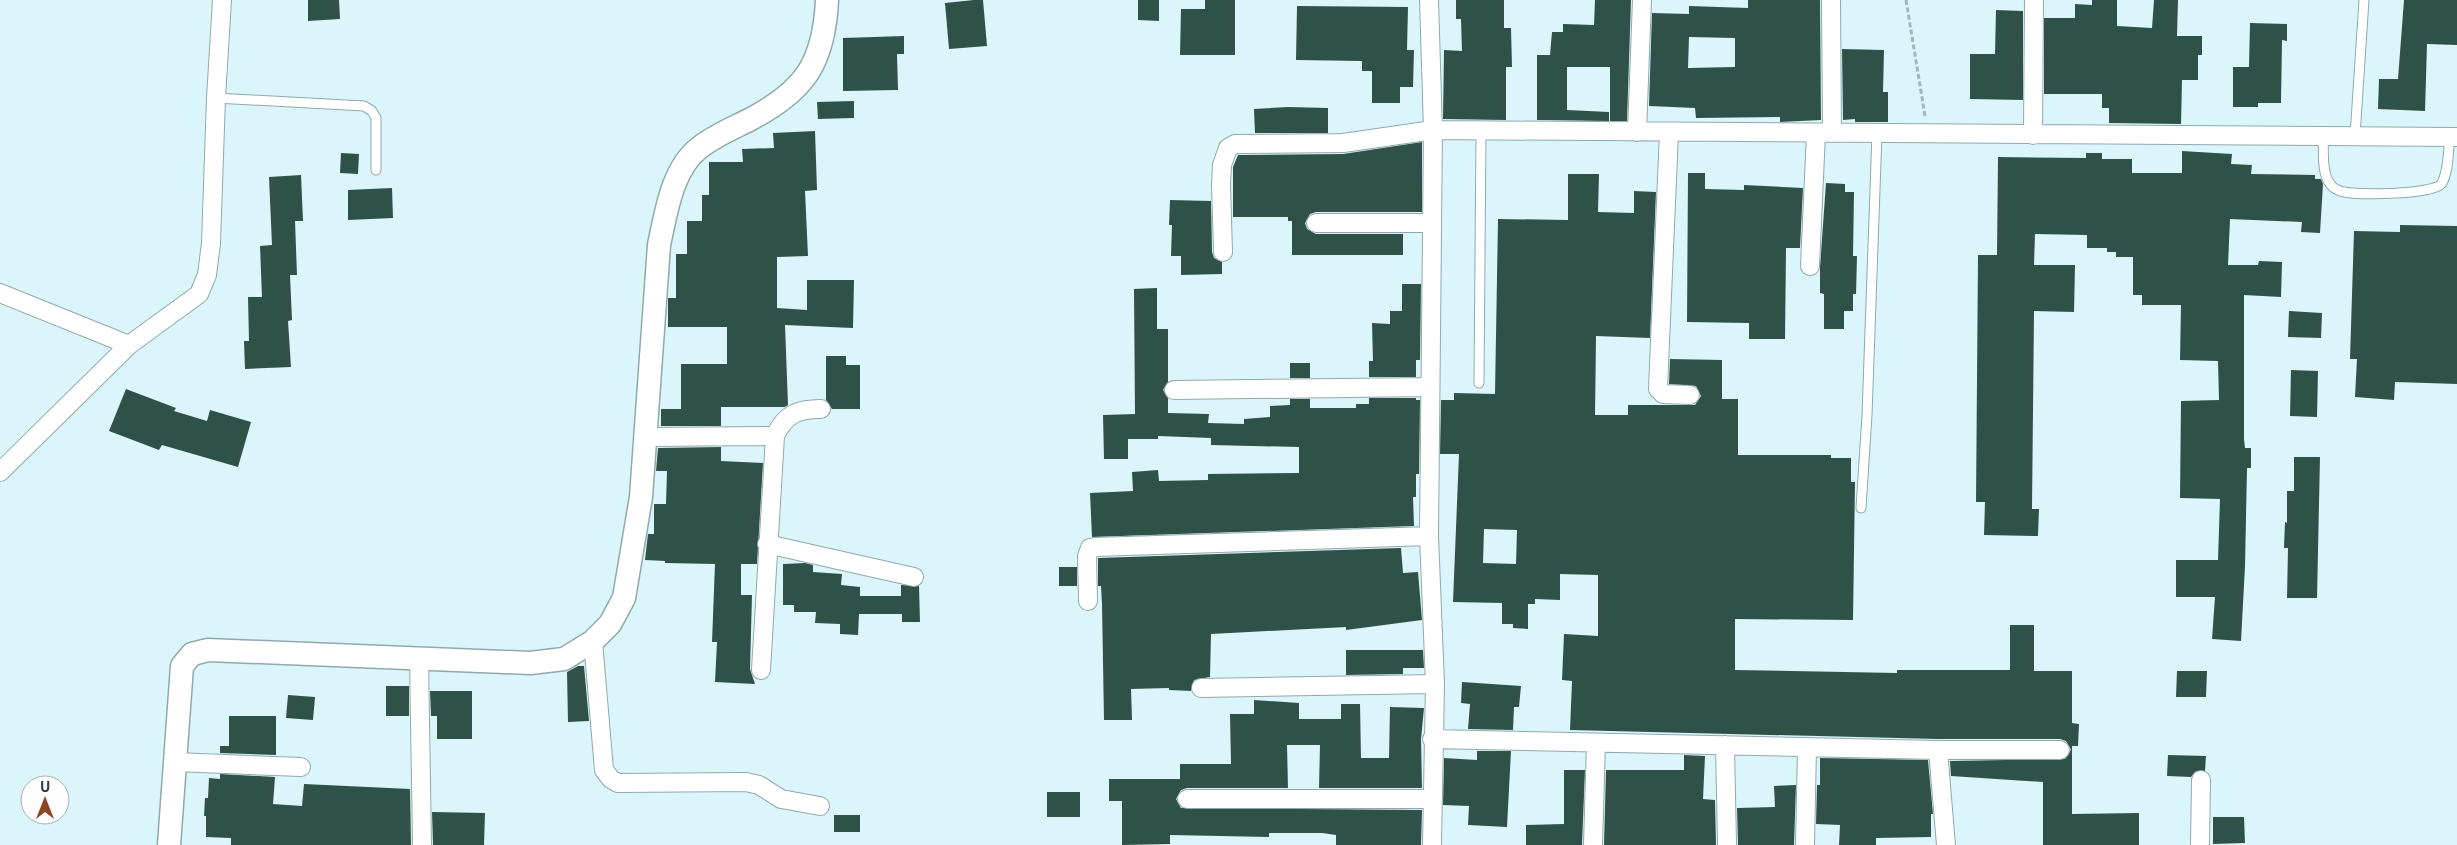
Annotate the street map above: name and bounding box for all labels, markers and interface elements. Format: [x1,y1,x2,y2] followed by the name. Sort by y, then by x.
[20,775,70,825] north arrow
[40,779,50,795] text: U

